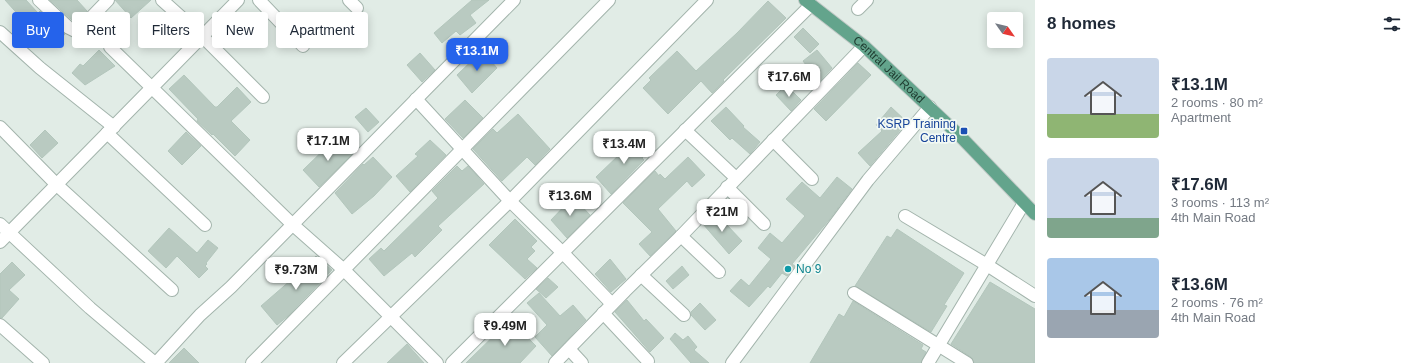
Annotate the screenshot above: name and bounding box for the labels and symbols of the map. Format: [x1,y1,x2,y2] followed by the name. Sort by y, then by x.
[987,12,1023,48] north arrow
[850,33,927,106] street label: Central Jail Road
[444,38,510,72] pin: ₹13.1M
[756,64,822,98] pin: ₹17.6M
[878,117,956,145] place label: KSRP Training Centre
[959,126,969,136] marker: KSRP Training Centre
[295,128,361,162] pin: ₹17.1M
[591,131,657,165] pin: ₹13.4M
[537,183,603,217] pin: ₹13.6M
[698,199,746,233] pin: ₹21M
[263,257,329,291] pin: ₹9.73M
[796,262,822,276] place label: No 9
[783,264,793,274] marker: No 9
[472,313,538,347] pin: ₹9.49M

